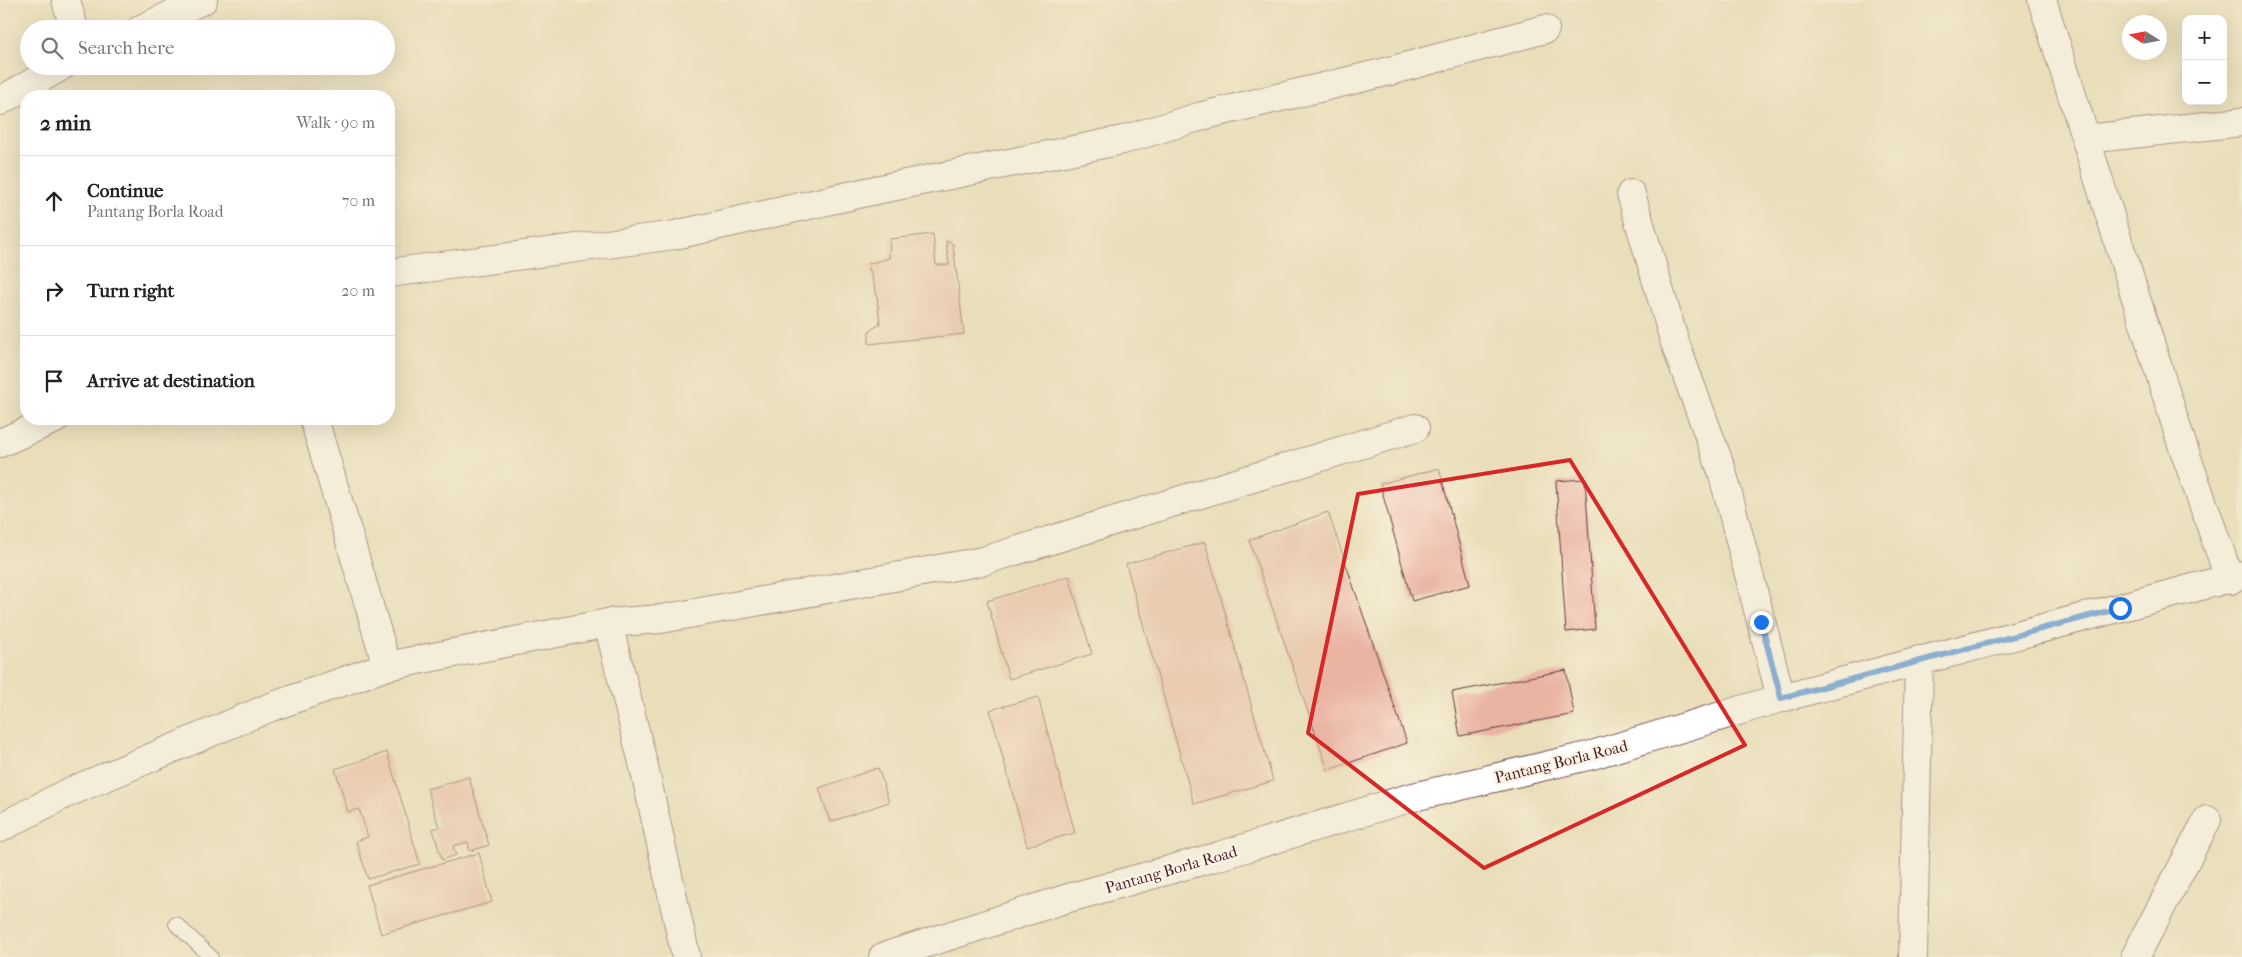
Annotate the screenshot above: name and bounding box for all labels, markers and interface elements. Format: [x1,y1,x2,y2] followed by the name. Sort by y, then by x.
[2122,15,2167,60] north arrow
[2182,15,2227,105] map controls
[2182,15,2227,60] button: +
[20,20,395,75] search box
[38,34,66,62] icon: search
[78,37,174,59] text: Search here
[2182,60,2227,105] button: −
[40,111,91,135] text: 2 min
[296,113,375,132] text: Walk · 90 m
[87,180,163,202] text: Continue
[40,187,68,215] icon: ahead
[342,191,375,210] text: 70 m
[87,202,223,221] text: Pantang Borla Road
[40,277,68,305] icon: right
[87,280,174,302] text: Turn right
[341,281,375,300] text: 20 m
[40,367,68,395] icon: arrive
[87,370,255,392] text: Arrive at destination
[2109,597,2132,620] route start
[1750,611,1773,634] route end
[1493,736,1630,787] street label: Pantang Borla Road
[1103,841,1240,897] street label: Pantang Borla Road

